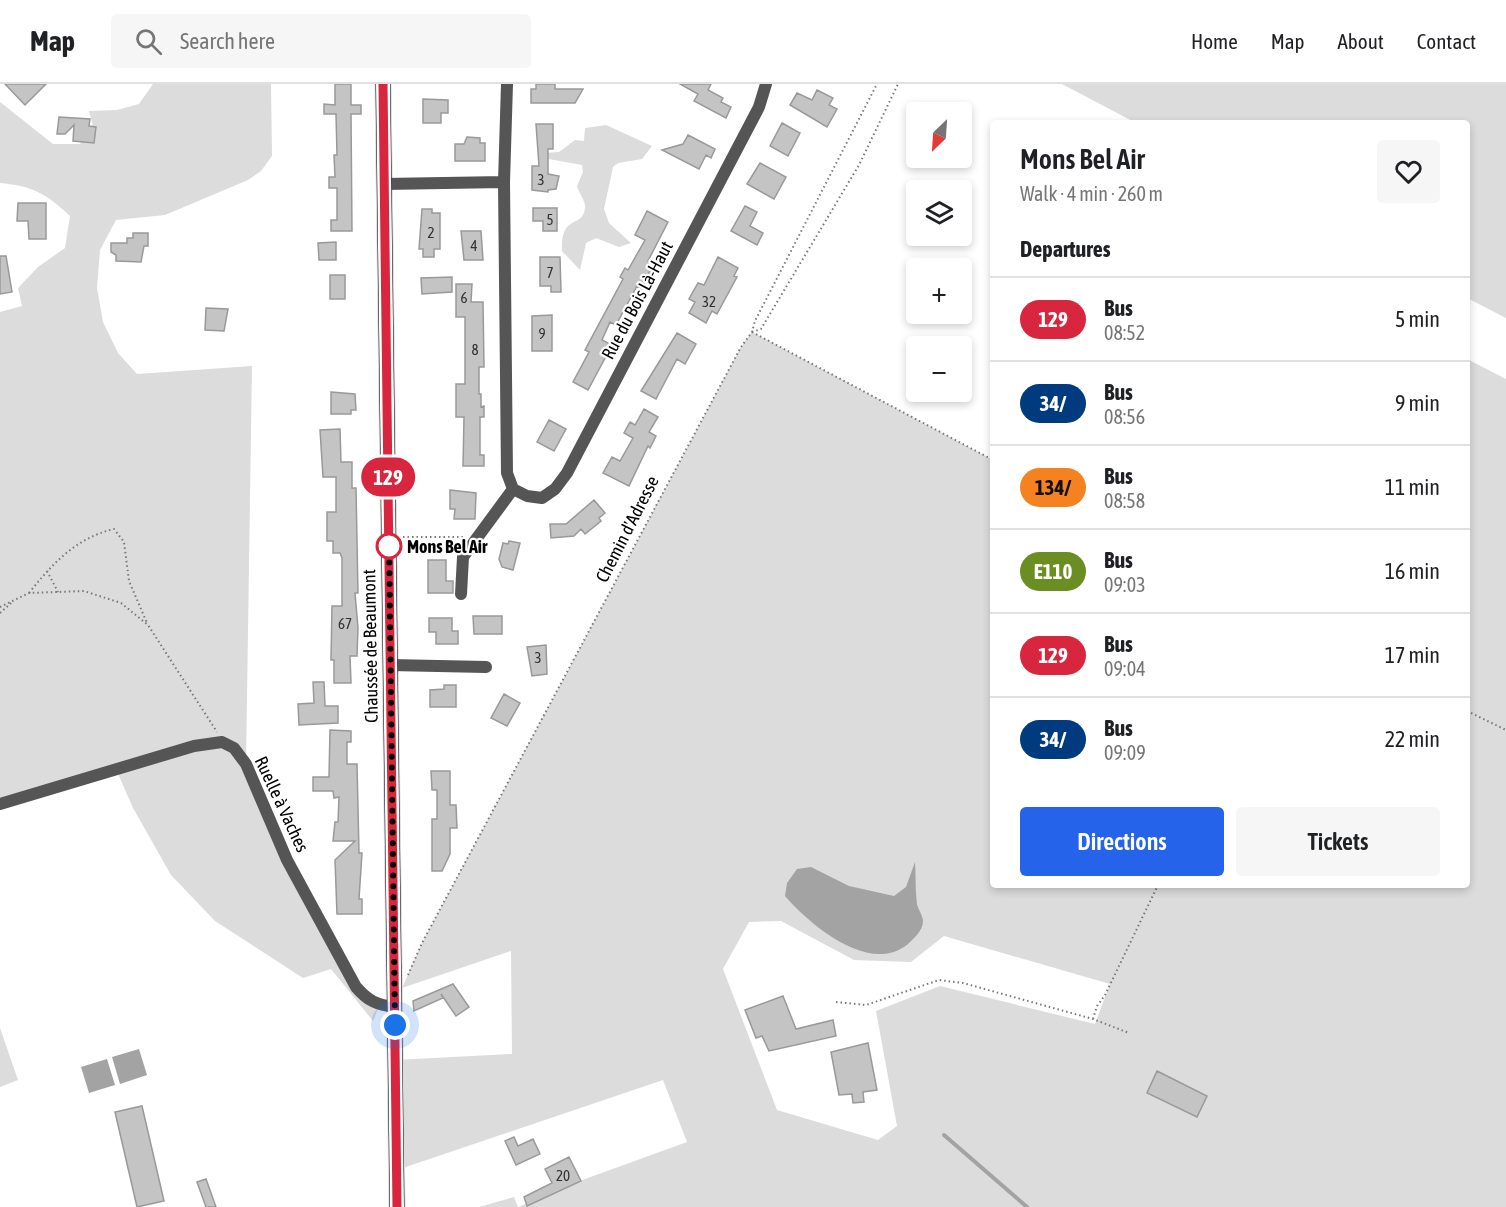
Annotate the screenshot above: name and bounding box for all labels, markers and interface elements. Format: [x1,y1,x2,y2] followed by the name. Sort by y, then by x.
[111,14,531,68] search box
[30,25,75,57] text: Map
[132,25,165,58] icon: search
[180,28,275,54] text: Search here
[1191,29,1238,53] text: Home
[1271,29,1305,53] text: Map
[1338,29,1384,53] text: About
[1417,29,1476,53] text: Contact
[906,102,972,168] north arrow
[906,102,972,402] map controls
[1377,140,1440,203] button: heart
[1020,143,1145,175] text: Mons Bel Air
[537,171,545,188] house number: 3
[906,180,972,246] button: layers
[1020,182,1163,205] text: Walk · 4 min · 260 m
[546,211,554,228] house number: 5
[427,224,435,241] house number: 2
[1020,236,1110,262] text: Departures
[470,237,478,254] house number: 4
[597,237,677,363] street label: Rue du Bois Là-Haut
[906,258,972,324] button: +
[546,264,554,281] house number: 7
[460,289,468,306] house number: 6
[702,293,716,310] house number: 32
[1104,295,1133,321] text: Bus
[1395,306,1440,332] text: 5 min
[1038,307,1068,331] text: 129
[1104,321,1145,344] text: 08:52
[538,325,546,342] house number: 9
[906,336,972,402] button: −
[471,341,479,358] house number: 8
[1104,379,1133,405] text: Bus
[1395,390,1440,416] text: 9 min
[1040,391,1066,415] text: 34/
[1104,405,1145,428] text: 08:56
[354,458,422,496] line badge: 129
[1104,463,1133,489] text: Bus
[373,465,403,489] text: 129
[591,472,663,586] street label: Chemin d'Adresse
[1385,474,1440,500] text: 11 min
[1035,475,1071,499] text: 134/
[1104,489,1145,512] text: 08:58
[376,533,402,559] marker: Mons Bel Air
[407,536,488,557] place label: Mons Bel Air
[1104,547,1133,573] text: Bus
[1385,558,1440,584] text: 16 min
[1034,559,1072,583] text: E110
[358,569,382,723] street label: Chaussée de Beaumont
[1104,573,1146,596] text: 09:03
[338,615,352,632] house number: 67
[1104,631,1133,657] text: Bus
[1385,642,1440,668] text: 17 min
[1038,643,1068,667] text: 129
[534,649,542,666] house number: 3
[1104,657,1146,680] text: 09:04
[1104,715,1133,741] text: Bus
[1385,726,1440,752] text: 22 min
[1040,727,1066,751] text: 34/
[1104,741,1146,764] text: 09:09
[251,753,313,855] street label: Ruelle à Vaches
[1020,807,1224,876] button: Directions
[1236,807,1440,876] button: Tickets
[380,1010,410,1040] your location
[556,1167,570,1184] house number: 20

